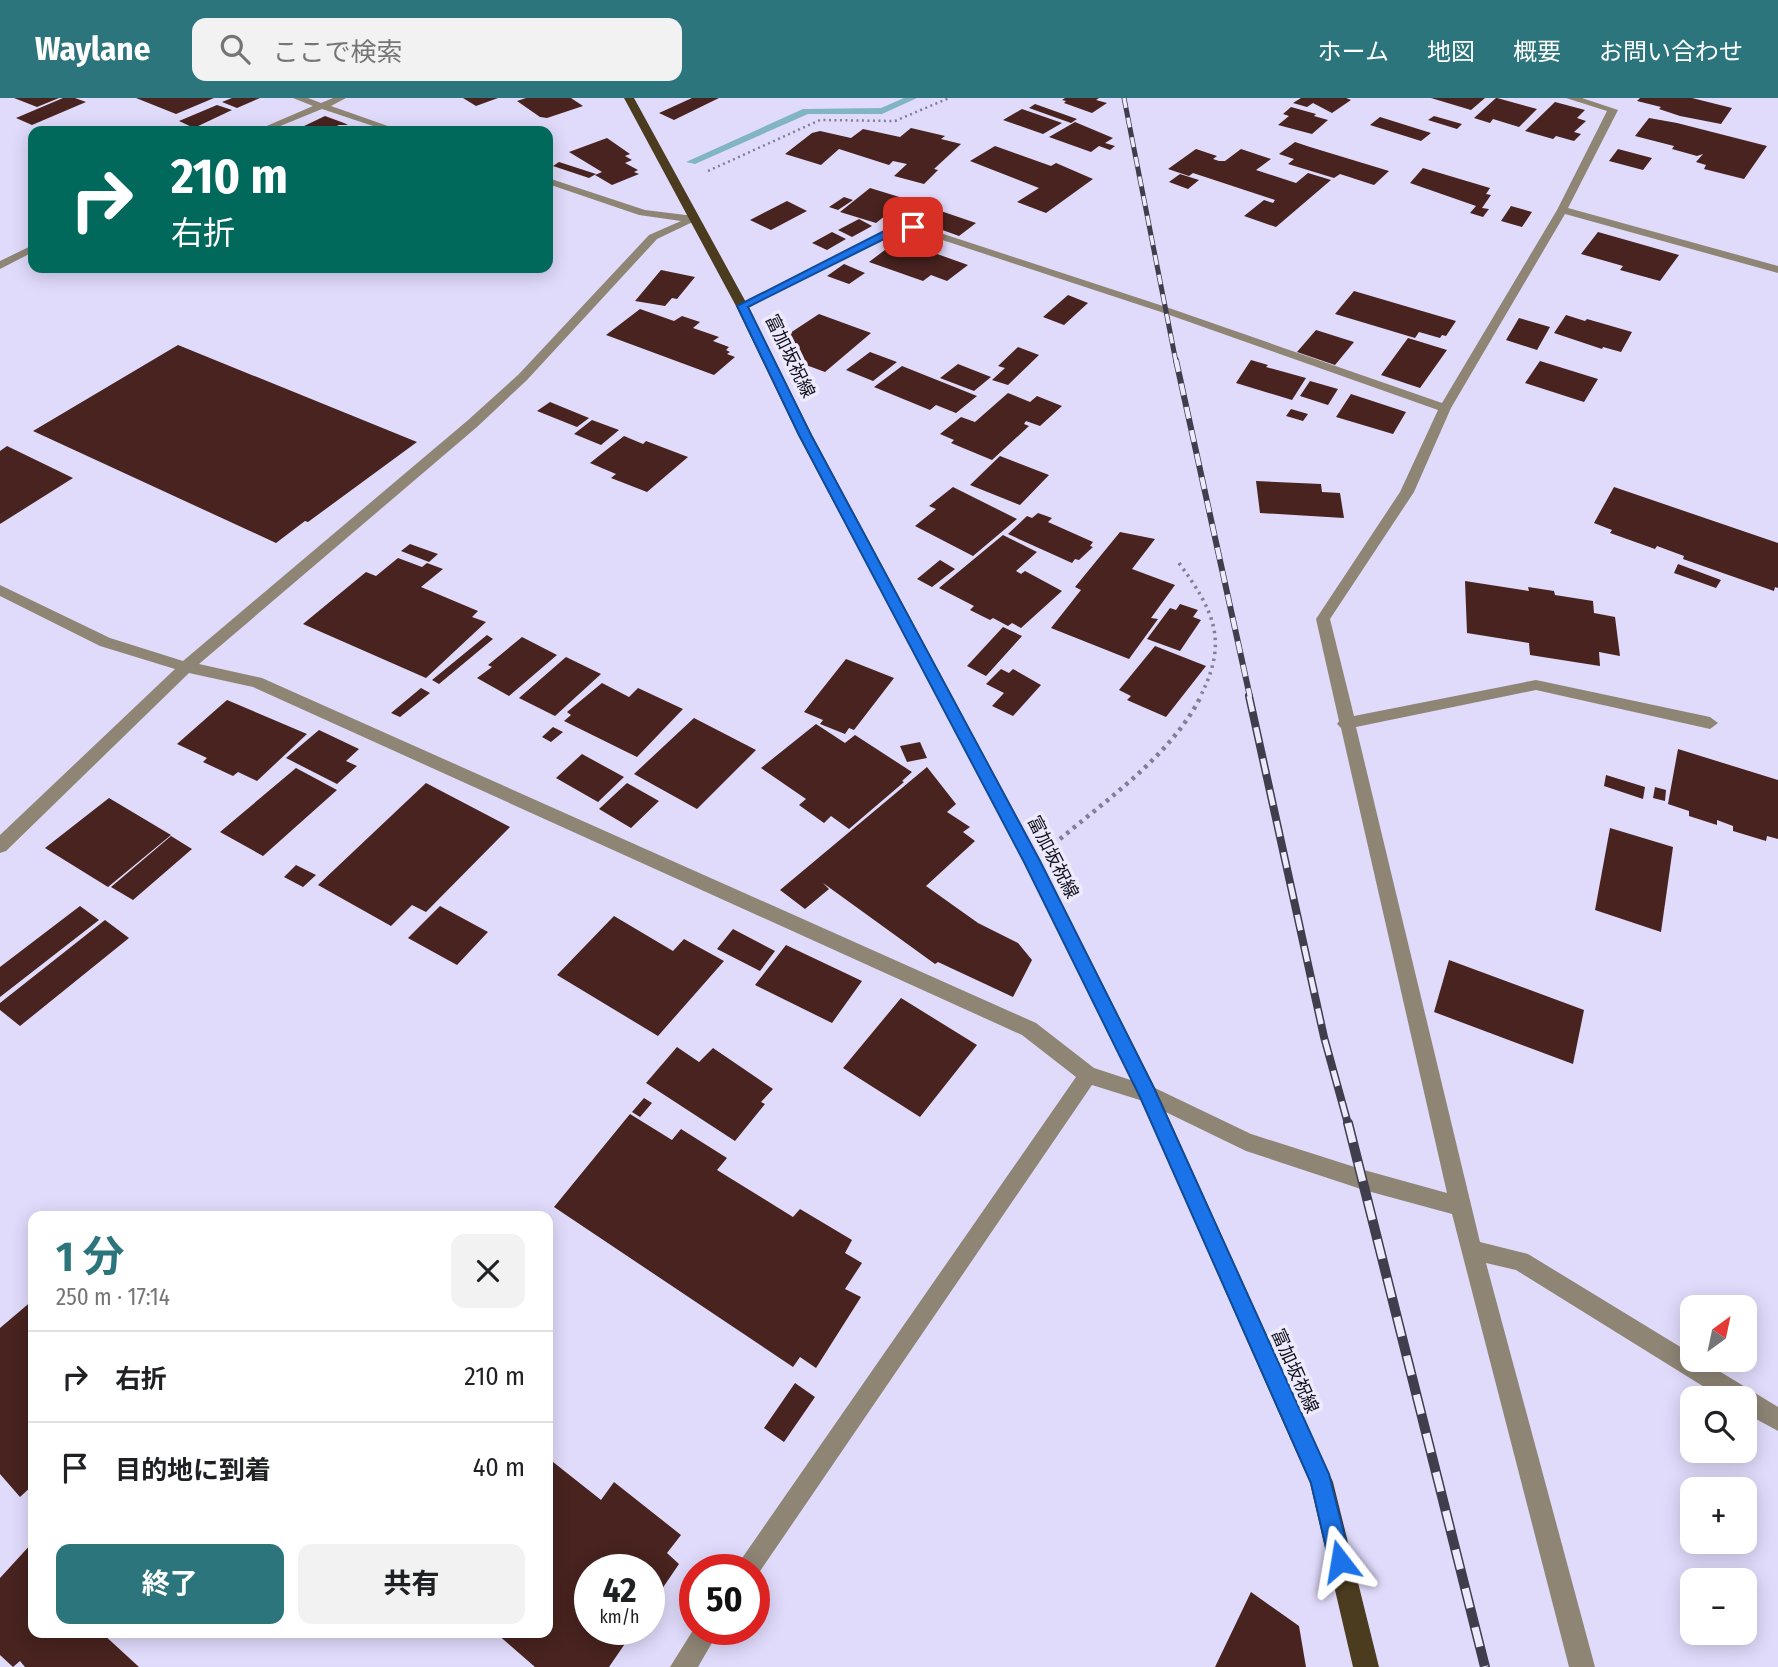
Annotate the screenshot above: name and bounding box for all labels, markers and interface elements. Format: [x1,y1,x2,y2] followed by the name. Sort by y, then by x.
[192,18,682,81] search box
[35,29,150,69] text: Waylane
[216,30,254,68] icon: search
[272,37,402,68] text: ここで検索
[1318,38,1389,66] text: ホーム
[1427,38,1475,66] text: 地図
[1513,38,1561,66] text: 概要
[1599,38,1743,66] text: お問い合わせ
[171,147,288,206] text: 210 m
[56,154,147,245] icon: right
[883,197,943,257] pin
[894,208,932,246] icon: arrive
[171,214,235,252] text: 右折
[760,311,820,401] street label: 富加坂祝線
[1023,812,1083,902] street label: 富加坂祝線
[56,1232,125,1282] text: 1 分
[451,1234,525,1308] button: close
[56,1283,170,1311] text: 250 m · 17:14
[1680,1295,1757,1372] north arrow
[1680,1295,1757,1645] map controls
[1267,1325,1323,1417] street label: 富加坂祝線
[56,1358,94,1396] icon: right
[464,1361,525,1392] text: 210 m
[115,1364,167,1395] text: 右折
[1680,1386,1757,1463] button: search
[56,1449,94,1487] icon: arrive
[473,1452,525,1483] text: 40 m
[115,1455,271,1486] text: 目的地に到着
[1680,1477,1757,1554] button: +
[1303,1524,1377,1598] position arrow
[56,1544,284,1624] button: 終了
[298,1544,525,1624] button: 共有
[679,1554,770,1645] speed limit sign: 50
[1680,1568,1757,1645] button: −
[603,1569,636,1611] text: 42
[599,1606,640,1628] text: km/h

